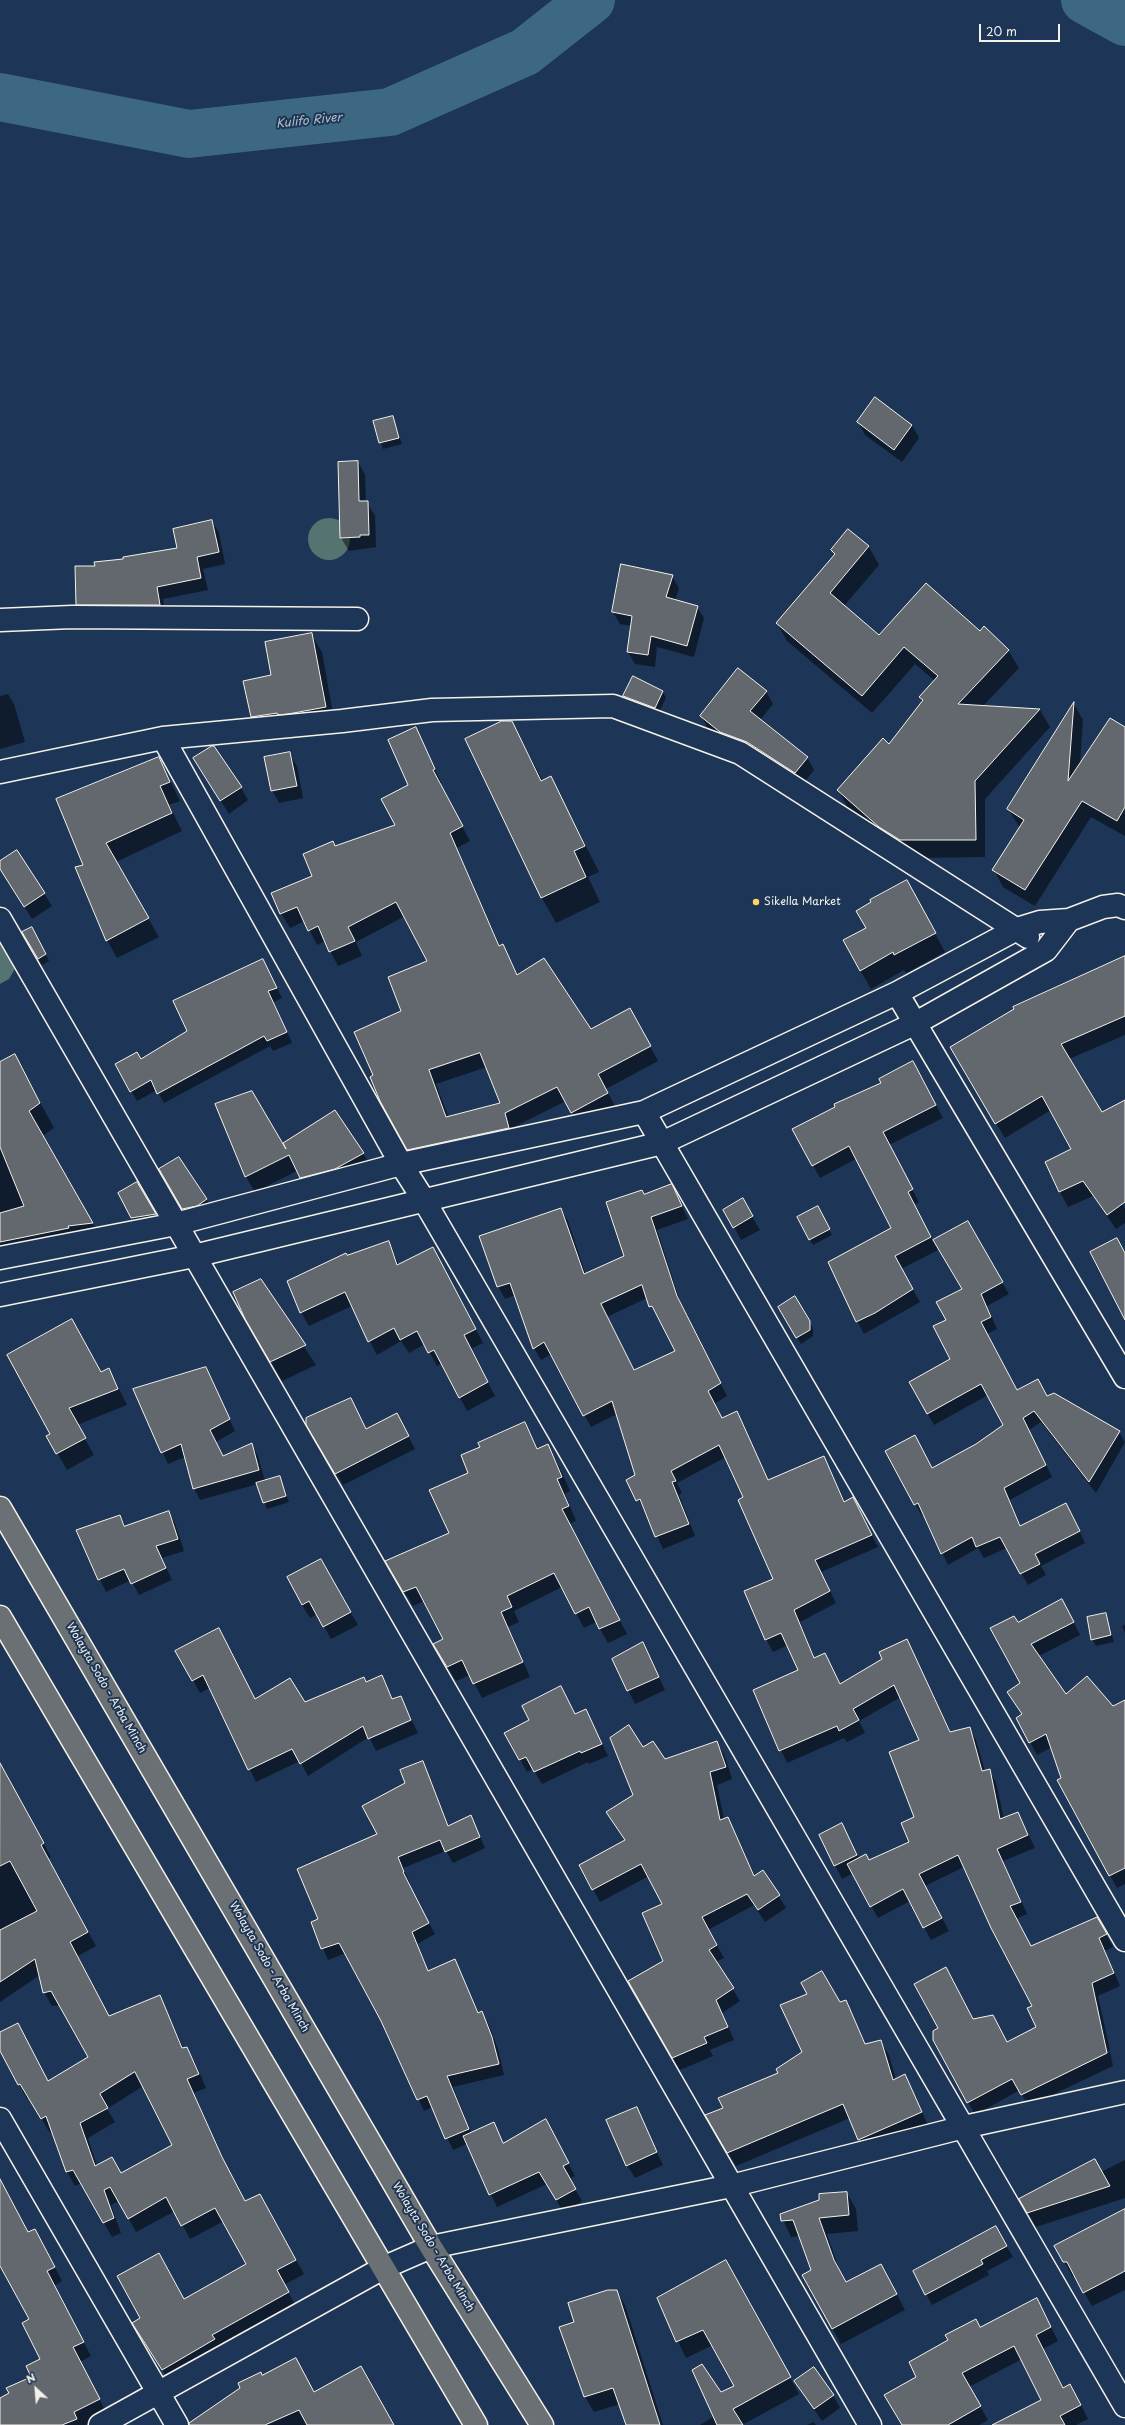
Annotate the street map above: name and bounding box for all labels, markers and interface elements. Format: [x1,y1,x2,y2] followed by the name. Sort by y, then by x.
[981,16,1062,42] scale bar
[986,22,1017,40] text: 20 m
[275,110,343,132] water label: Kulifo River
[764,895,841,909] place label: Sikella Market
[751,897,761,907] marker: Sikella Market
[63,1620,149,1756] street label: Wolayta Sodo - Arba Minch
[226,1899,312,2035] street label: Wolayta Sodo - Arba Minch
[389,2180,477,2314] street label: Wolayta Sodo - Arba Minch
[23,2368,38,2387] text: N
[16,2369,56,2409] north arrow

